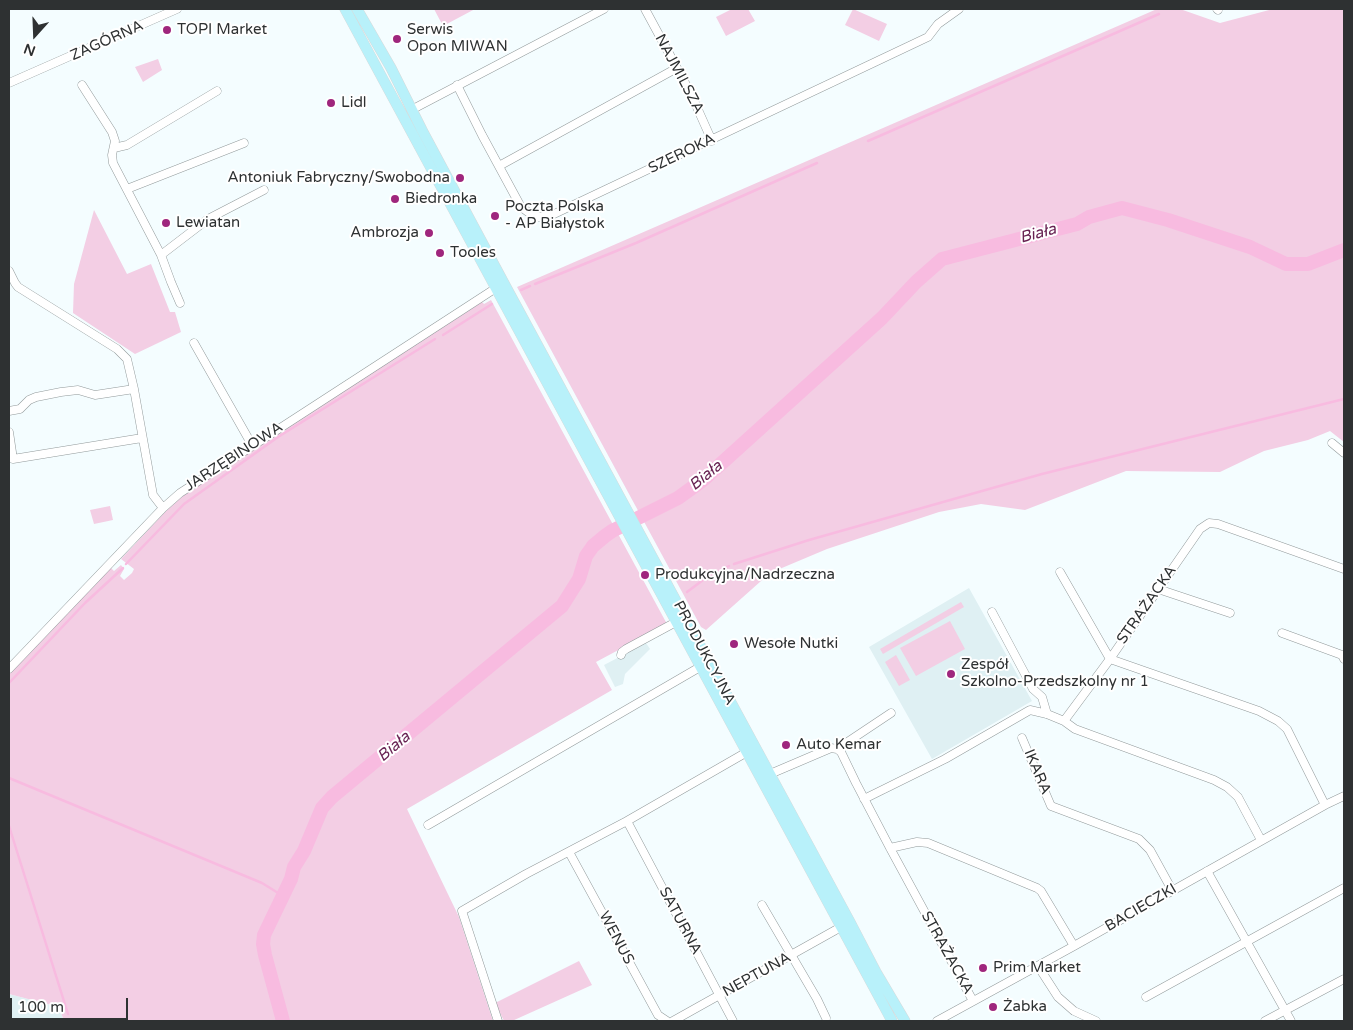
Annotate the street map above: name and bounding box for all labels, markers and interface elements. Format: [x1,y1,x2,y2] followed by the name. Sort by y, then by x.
[10,10,60,60] north arrow
[68,17,146,65] street label: ZAGÓRNA
[177,21,267,39] place label: TOPI Market
[407,21,508,56] place label: Serwis Opon MIWAN
[161,24,173,36] marker: TOPI Market
[650,31,708,117] street label: NAJMILSZA
[391,33,403,45] marker: Serwis Opon MIWAN
[22,40,38,59] text: N
[341,94,367,112] place label: Lidl
[325,97,337,109] marker: Lidl
[646,130,718,178] street label: SZEROKA
[227,169,450,187] place label: Antoniuk Fabryczny/Swobodna
[454,172,466,184] marker: Antoniuk Fabryczny/Swobodna
[405,190,477,208] place label: Biedronka
[389,193,401,205] marker: Biedronka
[505,198,605,233] place label: Poczta Polska - AP Białystok
[489,210,501,222] marker: Poczta Polska - AP Białystok
[176,214,240,232] place label: Lewiatan
[160,217,172,229] marker: Lewiatan
[1018,220,1058,248] water label: Biała
[350,224,419,242] place label: Ambrozja
[423,227,435,239] marker: Ambrozja
[450,244,496,262] place label: Tooles
[434,247,446,259] marker: Tooles
[182,419,286,495] street label: JARZĘBINOWA
[686,457,726,495] water label: Biała
[1113,562,1181,648] street label: STRAŻACKA
[655,566,835,584] place label: Produkcyjna/Nadrzeczna
[639,569,651,581] marker: Produkcyjna/Nadrzeczna
[669,598,739,708] street label: PRODUKCYJNA
[744,635,838,653] place label: Wesołe Nutki
[728,638,740,650] marker: Wesołe Nutki
[961,656,1149,691] place label: Zespół Szkolno-Przedszkolny nr 1
[945,668,957,680] marker: Zespół Szkolno-Przedszkolny nr 1
[374,728,414,766] water label: Biała
[796,736,881,754] place label: Auto Kemar
[780,739,792,751] marker: Auto Kemar
[1020,747,1054,797] street label: IKARA
[1102,880,1180,936] street label: BACIECZKI
[655,884,705,958] street label: SATURNA
[595,908,637,968] street label: WENUS
[917,909,977,997] street label: STRAŻACKA
[720,949,794,1001] street label: NEPTUNA
[993,959,1081,977] place label: Prim Market
[977,962,989,974] marker: Prim Market
[12,988,130,1020] scale bar
[18,998,64,1016] text: 100 m
[1003,998,1047,1016] place label: Żabka
[987,1001,999,1013] marker: Żabka

